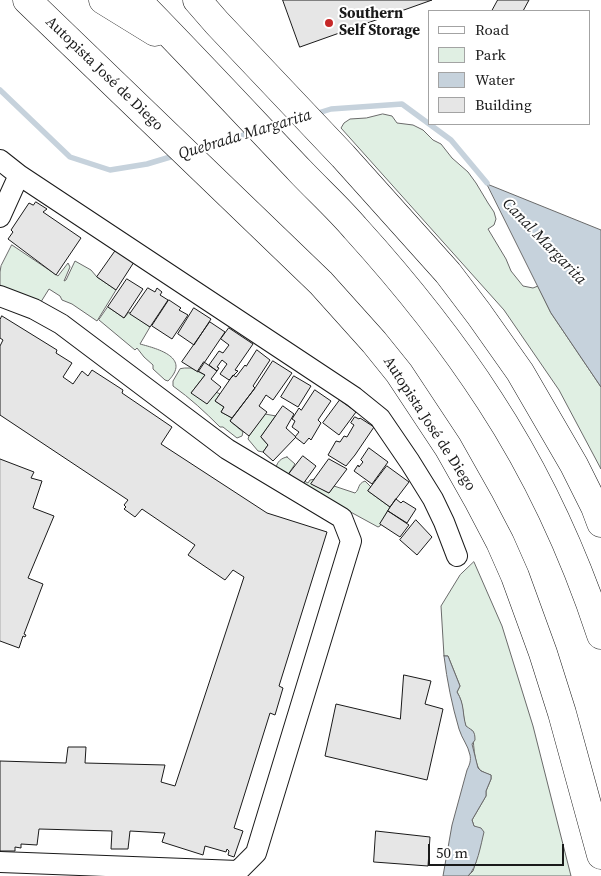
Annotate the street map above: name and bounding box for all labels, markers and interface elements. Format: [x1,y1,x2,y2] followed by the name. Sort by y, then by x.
[339,5,420,40] place label: Southern Self Storage
[428,10,591,125] legend
[41,13,167,135] street label: Autopista José de Diego
[323,17,335,29] marker: Southern Self Storage
[475,19,509,40] text: Road
[475,44,506,65] text: Park
[475,69,515,90] text: Water
[475,94,532,115] text: Building
[176,106,314,164] water label: Quebrada Margarita
[498,195,590,289] water label: Canal Margarita
[379,353,479,495] street label: Autopista José de Diego
[431,834,567,866] scale bar
[436,842,468,863] text: 50 m

